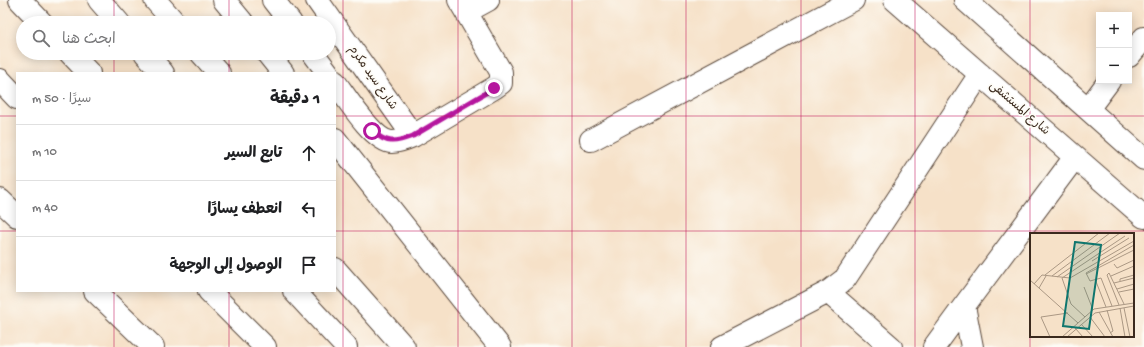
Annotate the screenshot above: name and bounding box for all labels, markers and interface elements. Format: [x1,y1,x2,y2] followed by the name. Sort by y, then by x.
[1096,12,1132,84] map controls
[1096,12,1132,48] button: +
[16,16,336,60] search box
[30,27,52,49] icon: search
[62,31,116,49] text: ابحث هنا
[345,43,399,113] street label: شارع سيد مكرم
[1096,48,1132,84] button: −
[485,79,503,97] route end
[986,79,1052,139] street label: شارع المستشفى
[270,90,320,110] text: 1 دقيقة
[32,92,91,107] text: سيرًا · 50 m
[363,122,381,140] route start
[298,142,320,164] icon: ahead
[32,145,57,160] text: 10 m
[225,145,282,163] text: تابع السير
[298,198,320,220] icon: left
[32,201,58,216] text: 40 m
[208,201,282,219] text: انعطف يسارًا
[1030,233,1134,337] inset map
[298,254,320,276] icon: arrive
[169,257,282,275] text: الوصول إلى الوجهة

